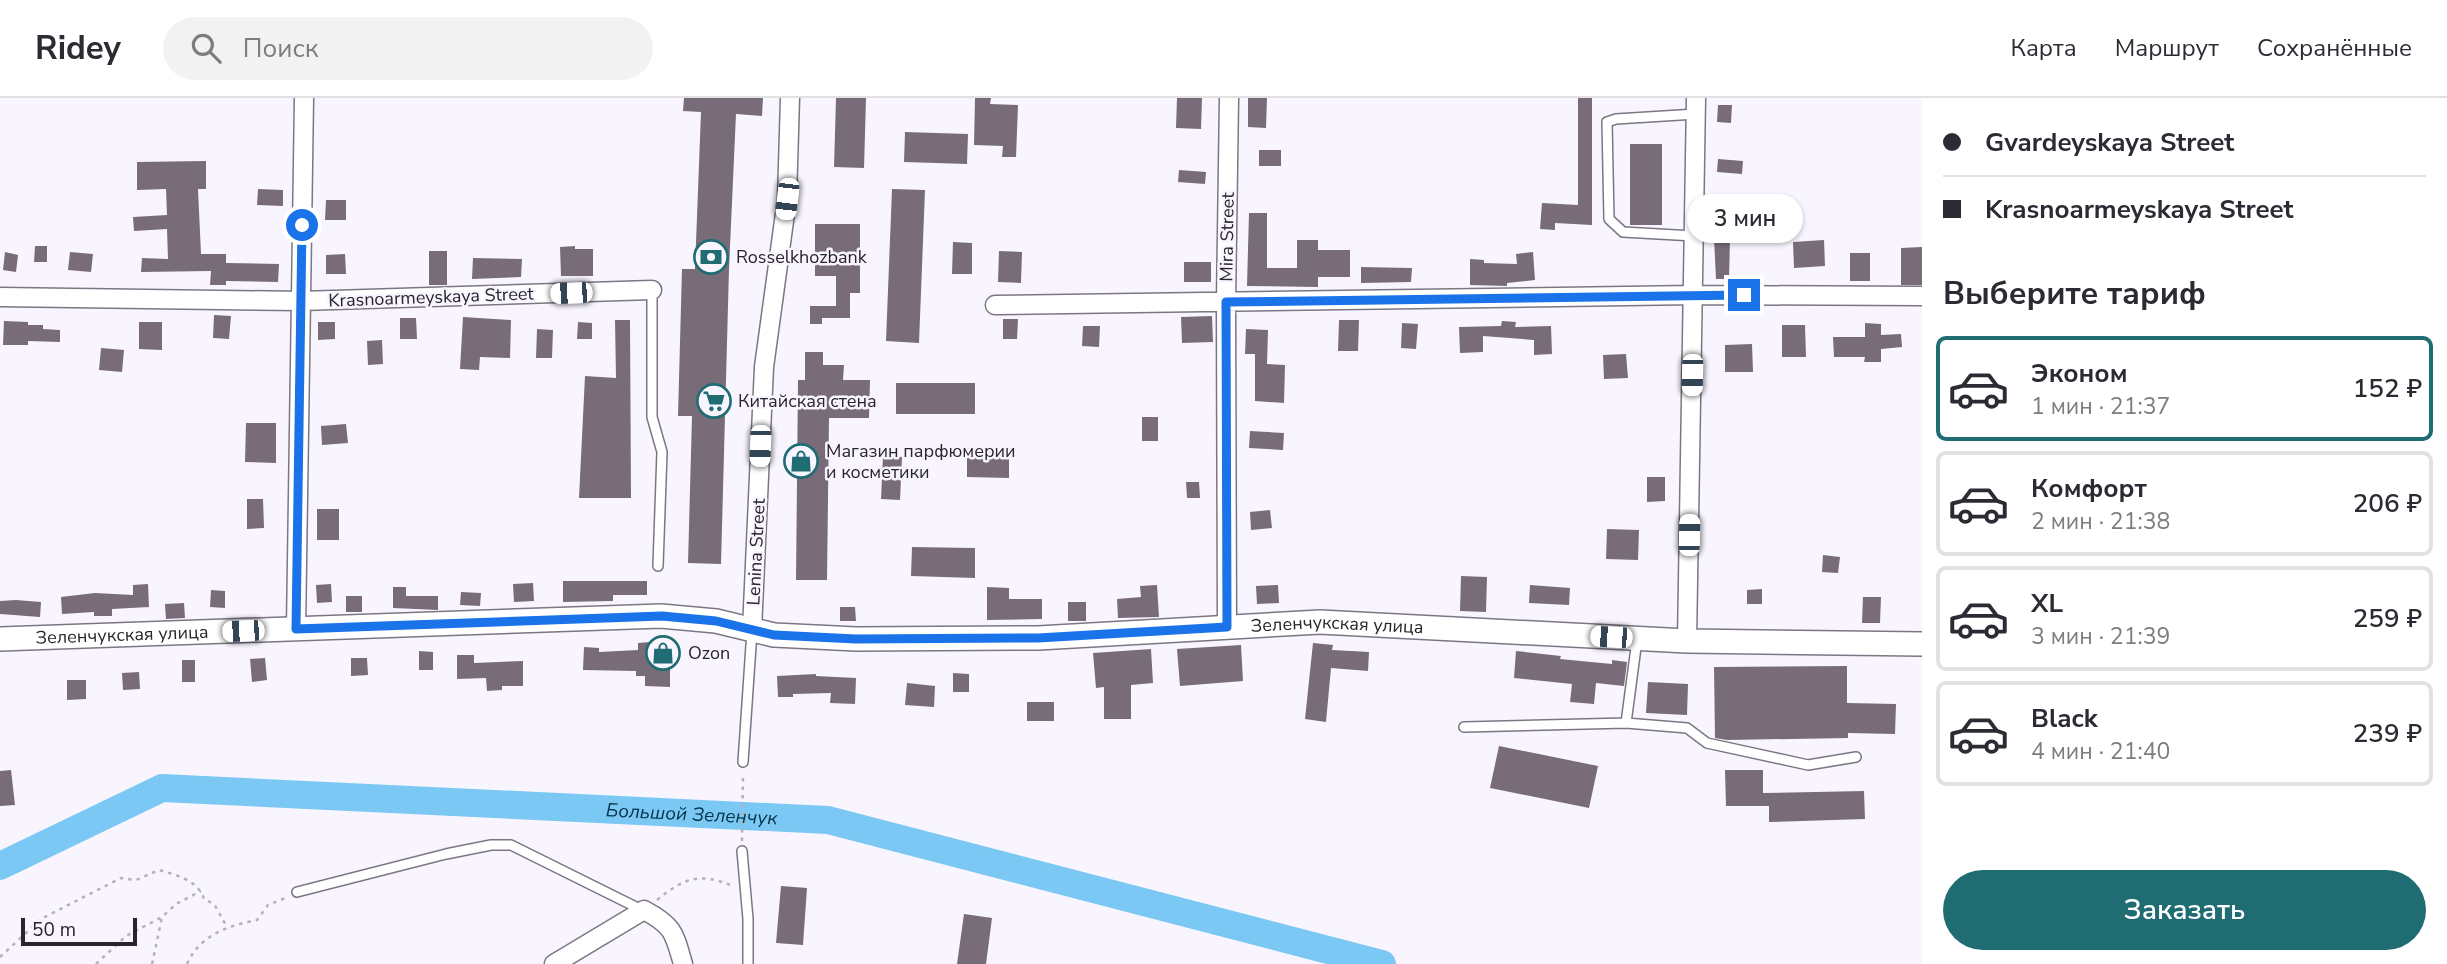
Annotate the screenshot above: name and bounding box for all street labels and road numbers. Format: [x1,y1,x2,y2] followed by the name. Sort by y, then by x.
[1214,192,1240,282] street label: Mira Street
[328,281,535,313] street label: Krasnoarmeyskaya Street
[741,497,771,606] street label: Lenina Street
[1250,610,1424,639] street label: Зеленчукская улица
[35,620,209,650] street label: Зеленчукская улица

